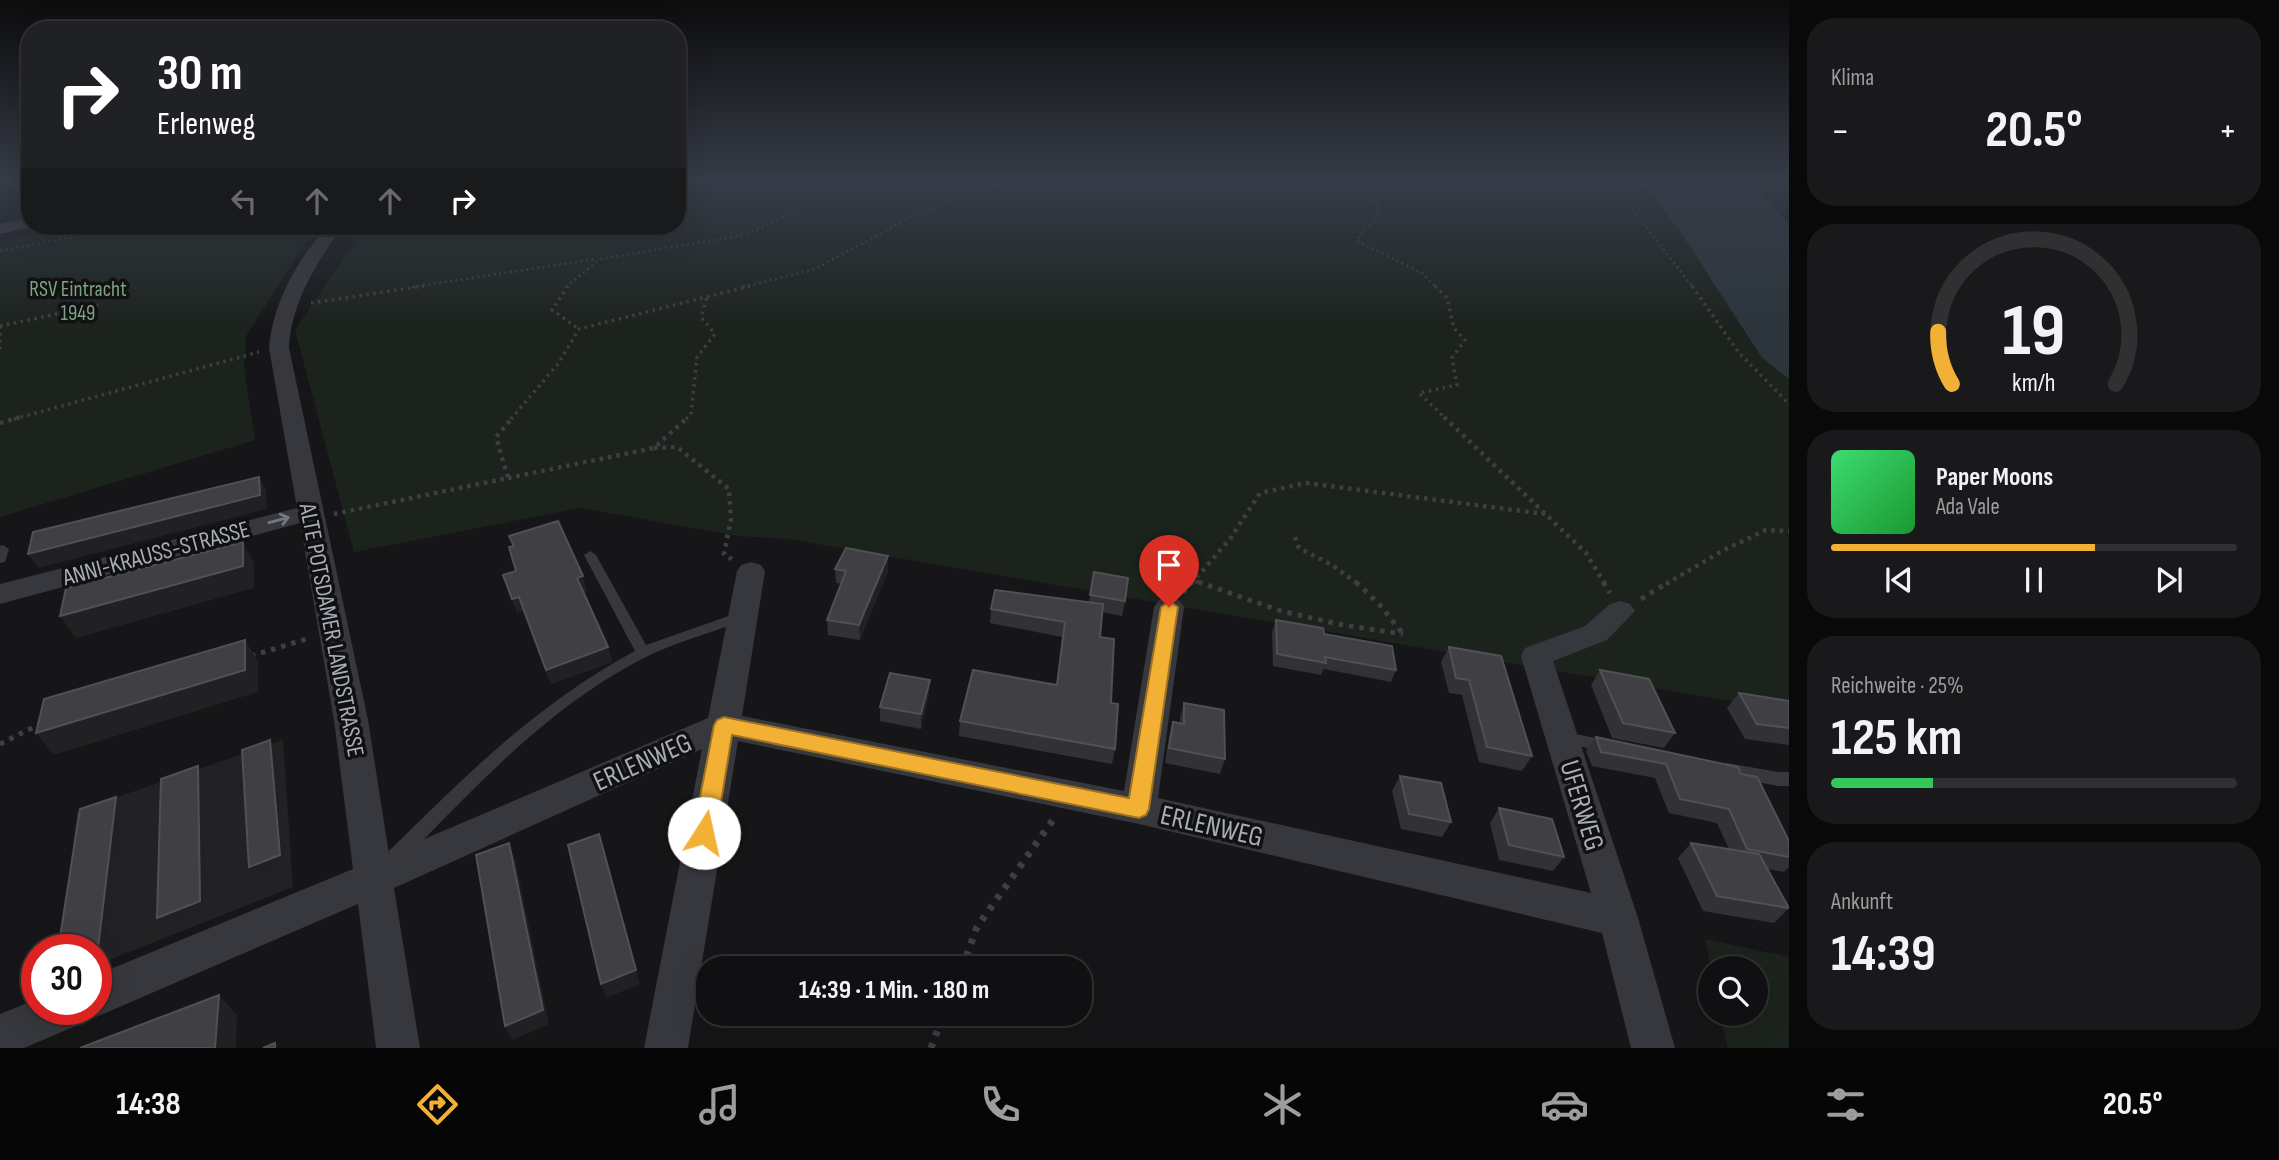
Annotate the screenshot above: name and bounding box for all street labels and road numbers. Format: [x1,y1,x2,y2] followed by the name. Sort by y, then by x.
[293,500,370,759] street label: ALTE POTSDAMER LANDSTRASSE
[59,515,253,593] street label: ANNI-KRAUSS-STRASSE
[588,726,697,799] street label: ERLENWEG
[1552,756,1611,855] street label: UFERWEG
[1157,799,1266,854] street label: ERLENWEG

